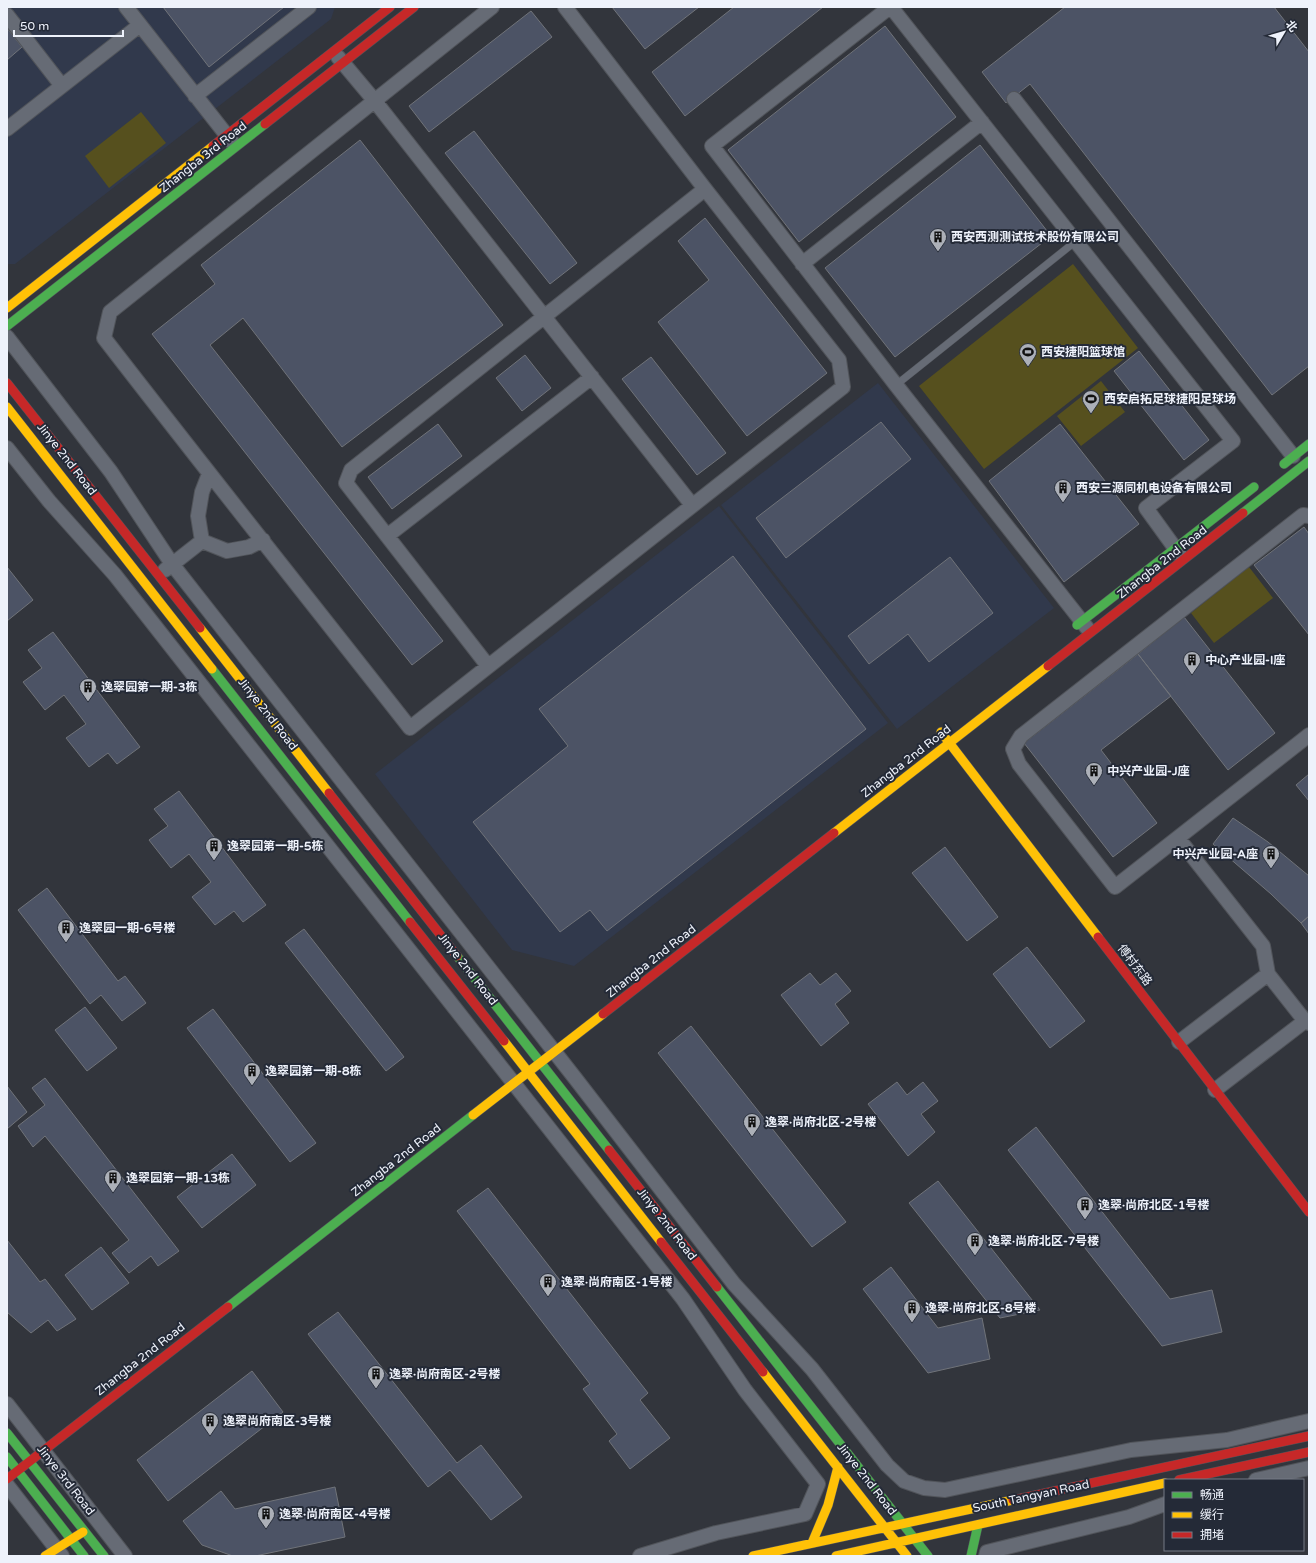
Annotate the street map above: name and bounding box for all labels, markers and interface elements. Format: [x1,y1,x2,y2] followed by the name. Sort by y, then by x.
[14,12,123,38] scale bar
[1264,12,1304,52] north arrow
[1283,18,1300,34] text: 北
[20,19,49,33] text: 50 m
[157,119,249,195] street label: Zhangba 3rd Road
[928,227,948,252] building icon: 西安西测测试技术股份有限公司
[951,230,1119,244] place label: 西安西测测试技术股份有限公司
[1018,342,1038,367] sports icon: 西安捷阳篮球馆
[1041,345,1125,359] place label: 西安捷阳篮球馆
[1081,389,1101,414] sports icon: 西安启拓足球捷阳足球场
[1104,392,1236,406] place label: 西安启拓足球捷阳足球场
[34,420,100,498] street label: Jinye 2nd Road
[1053,478,1073,503] building icon: 西安三源同机电设备有限公司
[1076,481,1232,495] place label: 西安三源同机电设备有限公司
[1114,523,1210,601] street label: Zhangba 2nd Road
[1182,650,1202,675] building icon: 中心产业园-I座
[1205,653,1285,667] place label: 中心产业园-I座
[235,675,301,753] street label: Jinye 2nd Road
[78,677,98,702] building icon: 逸翠园第一期-3栋
[101,680,197,694] place label: 逸翠园第一期-3栋
[858,722,954,800] street label: Zhangba 2nd Road
[1084,761,1104,786] building icon: 中兴产业园-J座
[1107,764,1190,778] place label: 中兴产业园-J座
[204,836,224,861] building icon: 逸翠园第一期-5栋
[227,839,323,853] place label: 逸翠园第一期-5栋
[1261,844,1281,869] building icon: 中兴产业园-A座
[1172,847,1258,861] place label: 中兴产业园-A座
[56,918,76,943] building icon: 逸翠园一期-6号楼
[79,921,175,935] place label: 逸翠园一期-6号楼
[603,922,699,1000] street label: Zhangba 2nd Road
[435,930,501,1008] street label: Jinye 2nd Road
[1115,942,1155,988] street label: 傅村东路
[242,1061,262,1086] building icon: 逸翠园第一期-8栋
[265,1064,361,1078] place label: 逸翠园第一期-8栋
[742,1112,762,1137] building icon: 逸翠·尚府北区-2号楼
[765,1115,877,1129] place label: 逸翠·尚府北区-2号楼
[348,1121,444,1199] street label: Zhangba 2nd Road
[103,1168,123,1193] building icon: 逸翠园第一期-13栋
[126,1171,230,1185] place label: 逸翠园第一期-13栋
[634,1185,700,1263] street label: Jinye 2nd Road
[1075,1195,1095,1220] building icon: 逸翠·尚府北区-1号楼
[1098,1198,1210,1212] place label: 逸翠·尚府北区-1号楼
[965,1231,985,1256] building icon: 逸翠·尚府北区-7号楼
[988,1234,1099,1248] place label: 逸翠·尚府北区-7号楼
[538,1272,558,1297] building icon: 逸翠·尚府南区-1号楼
[561,1275,673,1289] place label: 逸翠·尚府南区-1号楼
[902,1298,922,1323] building icon: 逸翠·尚府北区-8号楼
[925,1301,1037,1315] place label: 逸翠·尚府北区-8号楼
[92,1320,188,1398] street label: Zhangba 2nd Road
[366,1364,386,1389] building icon: 逸翠·尚府南区-2号楼
[389,1367,501,1381] place label: 逸翠·尚府南区-2号楼
[200,1411,220,1436] building icon: 逸翠尚府南区-3号楼
[223,1414,331,1428] place label: 逸翠尚府南区-3号楼
[834,1440,900,1518] street label: Jinye 2nd Road
[34,1442,98,1518] street label: Jinye 3rd Road
[971,1477,1091,1515] street label: South Tangyan Road
[1164,1479,1304,1551] legend
[1200,1488,1224,1502] text: 畅通
[256,1504,276,1529] building icon: 逸翠·尚府南区-4号楼
[279,1507,391,1521] place label: 逸翠·尚府南区-4号楼
[1200,1508,1224,1522] text: 缓行
[1200,1528,1224,1542] text: 拥堵

